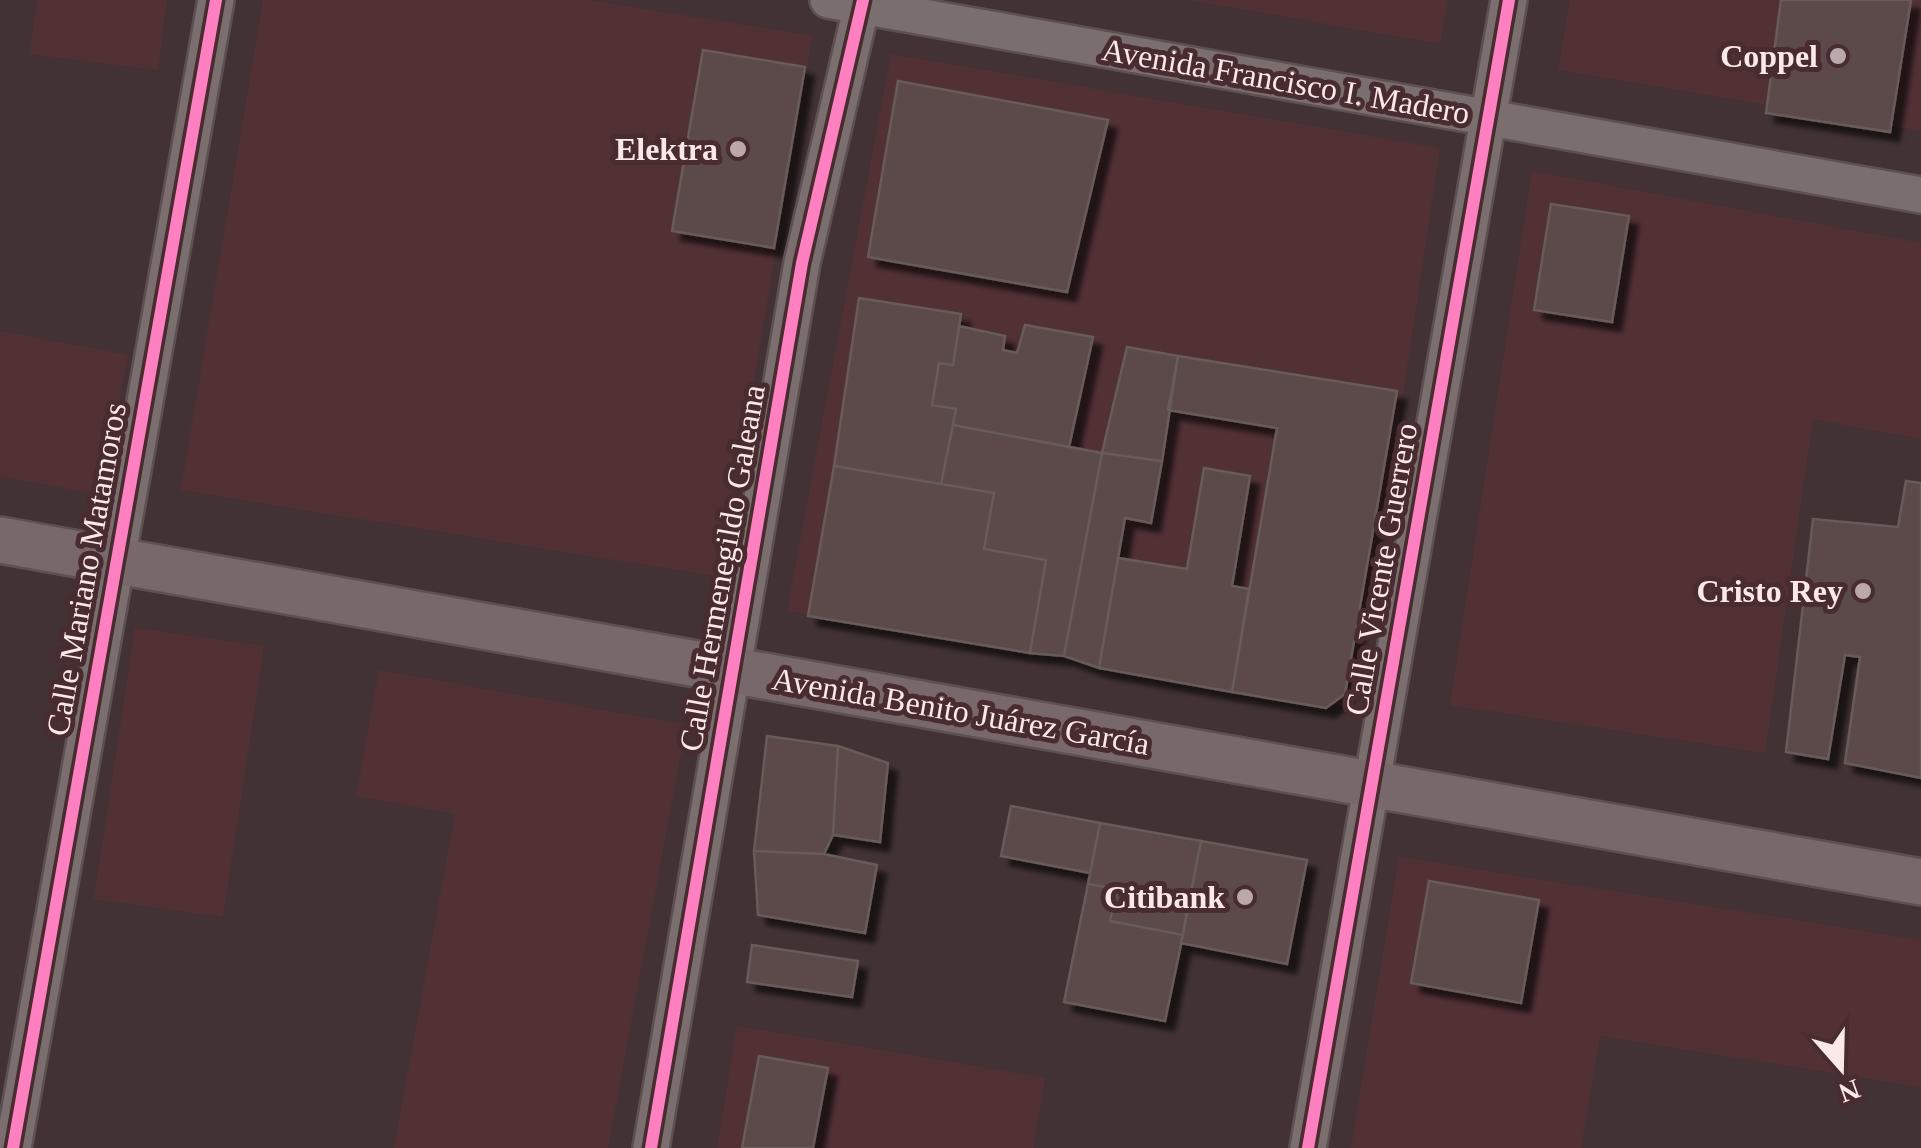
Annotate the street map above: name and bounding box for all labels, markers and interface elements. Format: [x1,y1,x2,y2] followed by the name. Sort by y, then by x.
[1099,31,1473,131] street label: Avenida Francisco I. Madero
[1720,38,1818,74] place label: Coppel
[1827,45,1849,67] marker: Coppel
[615,131,718,167] place label: Elektra
[727,138,749,160] marker: Elektra
[672,382,772,754] street label: Calle Hermenegildo Galeana
[39,400,133,738] street label: Calle Mariano Matamoros
[1338,420,1424,718] street label: Calle Vicente Guerrero
[1696,573,1843,609] place label: Cristo Rey
[1852,580,1874,602] marker: Cristo Rey
[770,660,1152,762] street label: Avenida Benito Juárez García
[1104,879,1225,915] place label: Citibank
[1234,886,1256,908] marker: Citibank
[1791,1018,1891,1118] north arrow
[1835,1073,1864,1109] text: N

